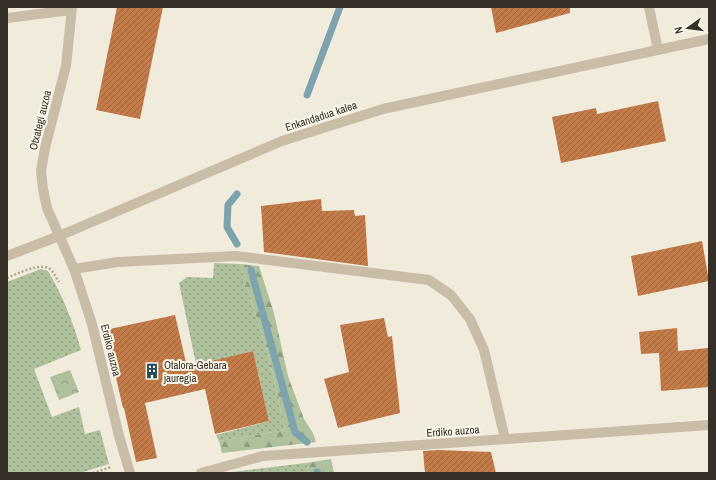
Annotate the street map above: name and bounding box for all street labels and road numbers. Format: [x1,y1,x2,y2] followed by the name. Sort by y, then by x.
[26,89,54,151] street label: Otxategi auzoa
[283,98,359,134] street label: Enkandadua kalea
[98,323,124,377] street label: Erdiko auzoa
[426,422,480,440] street label: Erdiko auzoa

